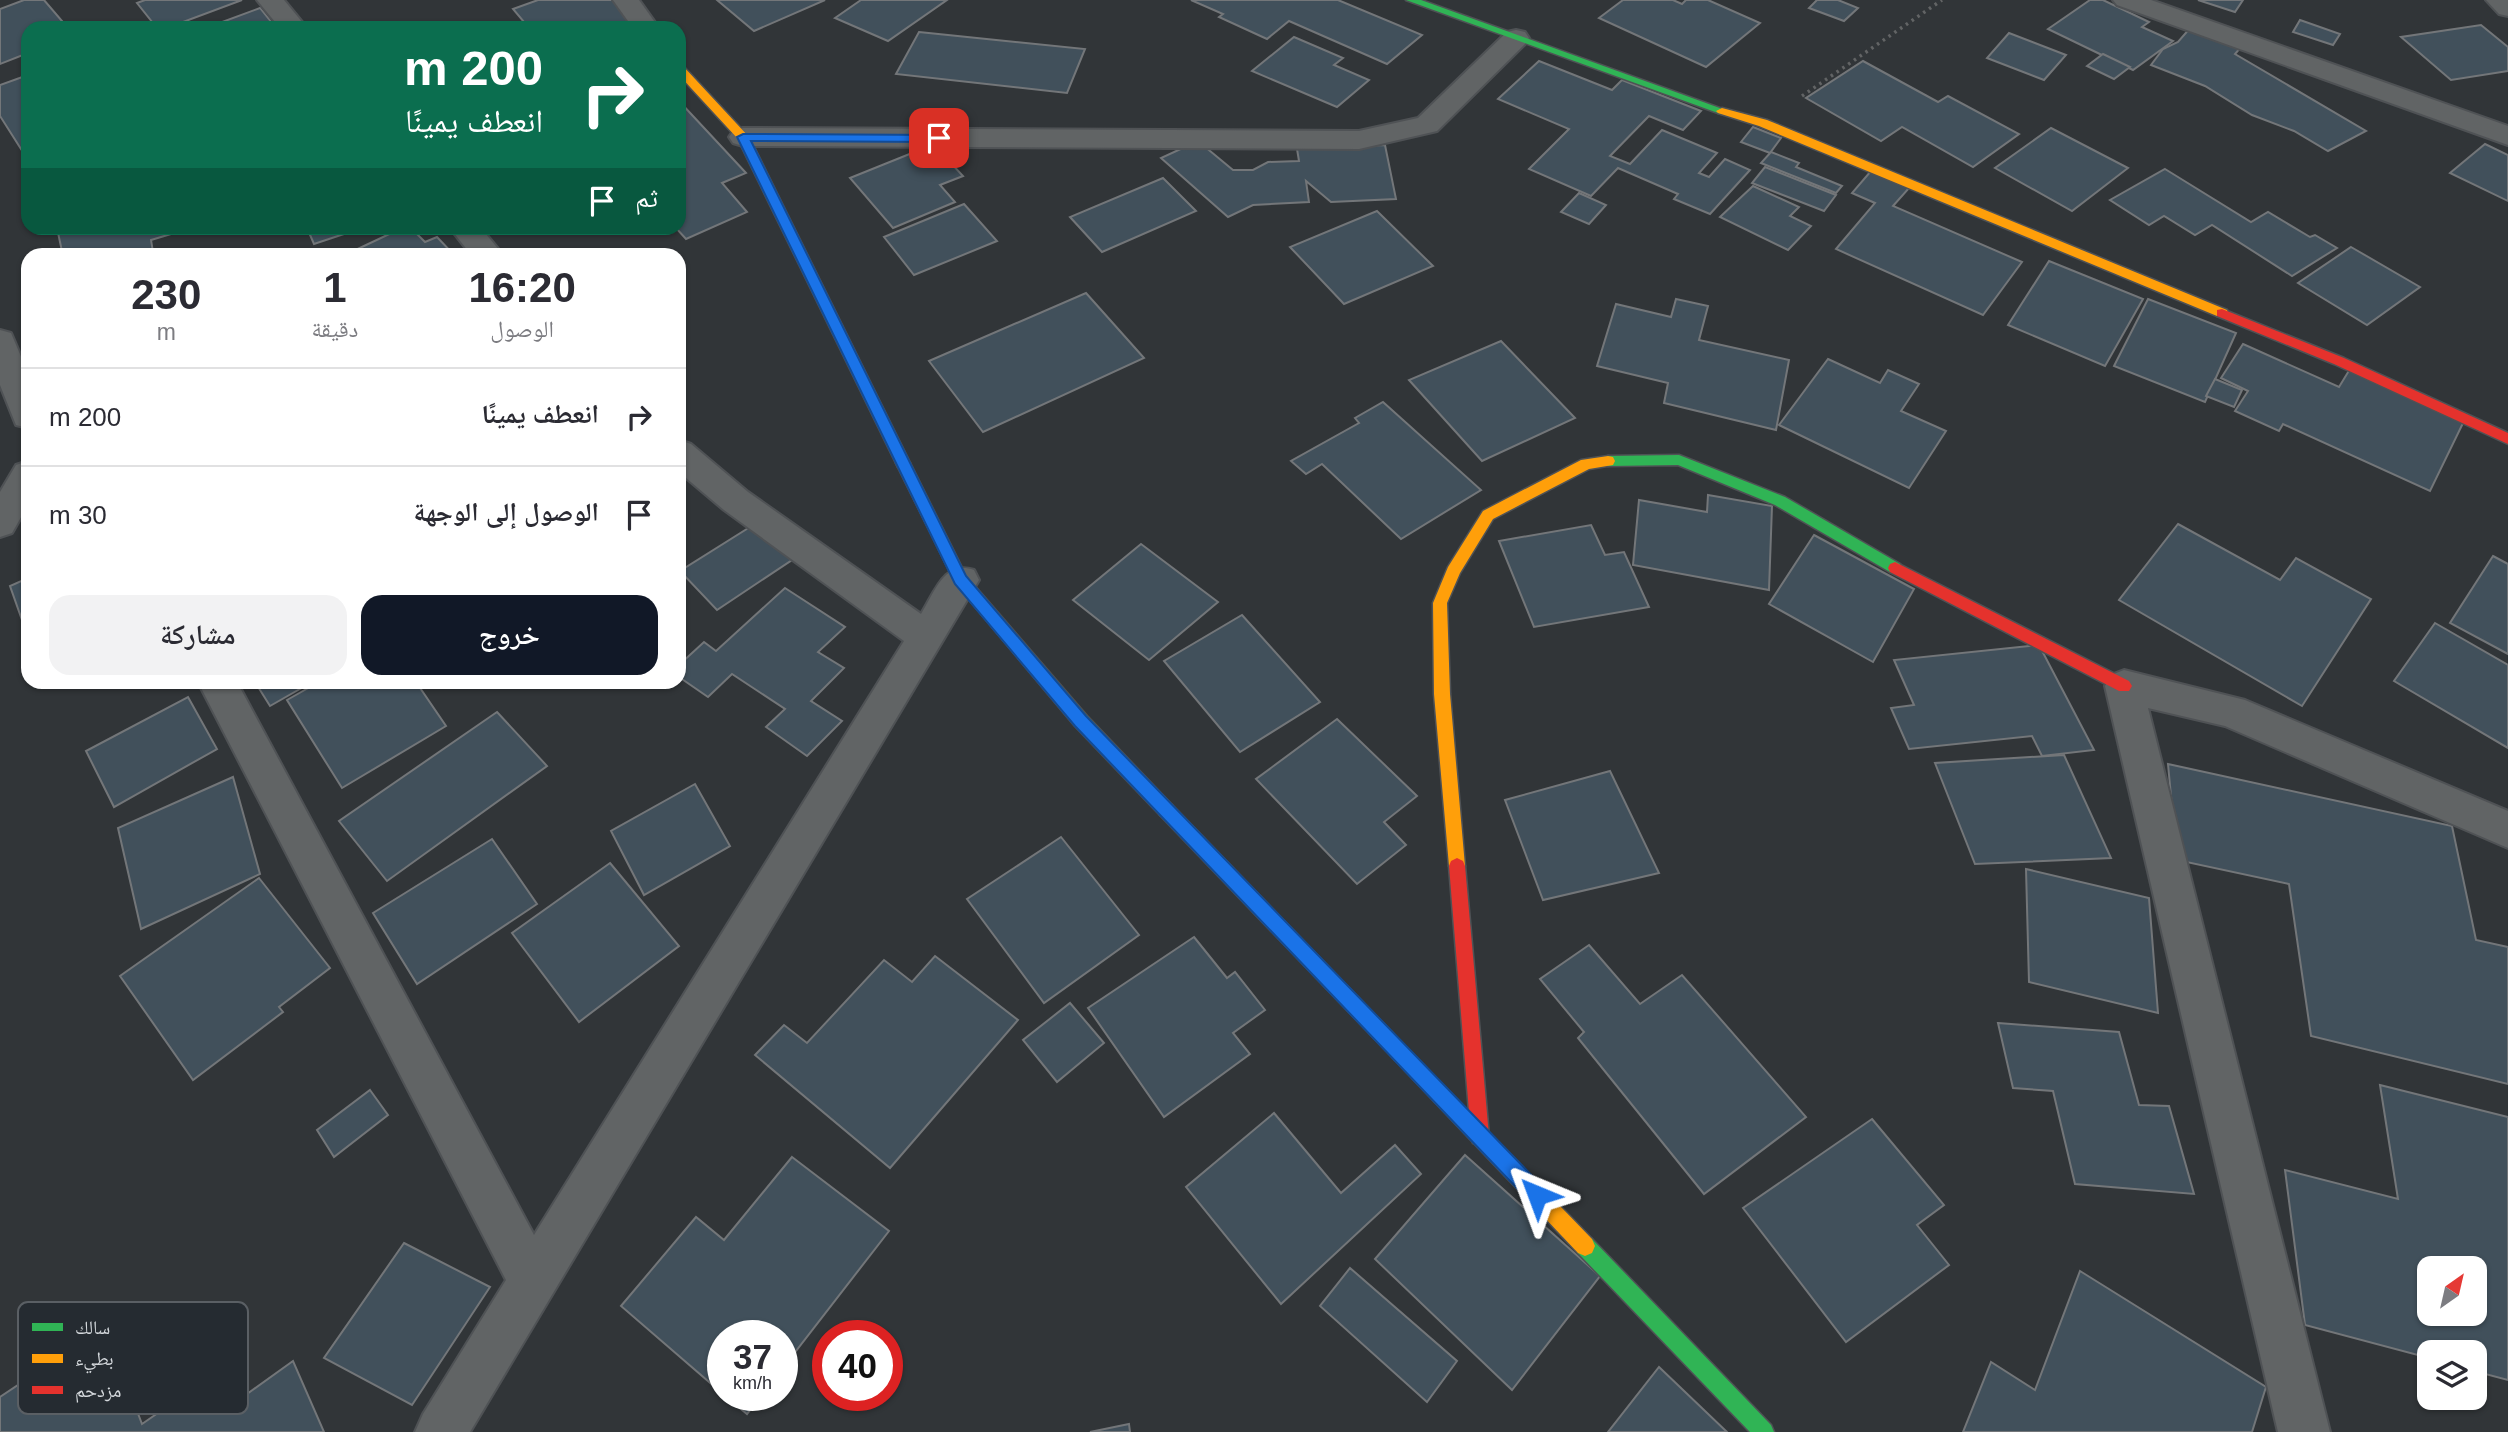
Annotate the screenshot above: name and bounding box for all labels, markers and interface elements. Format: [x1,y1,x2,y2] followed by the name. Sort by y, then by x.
[404,41,543,95] text: 200 m
[567,49,658,140] icon: right
[405,103,543,139] text: انعطف يمينًا
[909,108,969,168] pin
[920,119,958,157] icon: arrive
[583,182,621,220] icon: arrive
[635,183,658,213] text: ثم
[323,264,347,311] text: 1
[468,264,576,311] text: 16:20
[131,271,201,318] text: 230
[311,316,358,342] text: دقيقة
[490,316,554,342] text: الوصول
[157,319,176,345] text: m
[620,398,658,436] icon: right
[482,399,599,429] text: انعطف يمينًا
[49,402,121,432] text: 200 m
[620,496,658,534] icon: arrive
[414,497,599,527] text: الوصول إلى الوجهة
[49,500,107,530] text: 30 m
[49,595,347,675] button: مشاركة
[361,595,658,675] button: خروج
[1500,1158,1574,1232] position arrow
[2417,1256,2487,1326] north arrow
[2417,1256,2487,1410] map controls
[18,1302,248,1414] legend
[75,1317,110,1338] text: سالك
[812,1320,903,1411] speed limit sign: 40
[733,1337,772,1376] text: 37
[2417,1340,2487,1410] button: layers
[75,1348,114,1374] text: بطيء
[733,1373,772,1393] text: km/h
[75,1380,121,1403] text: مزدحم

